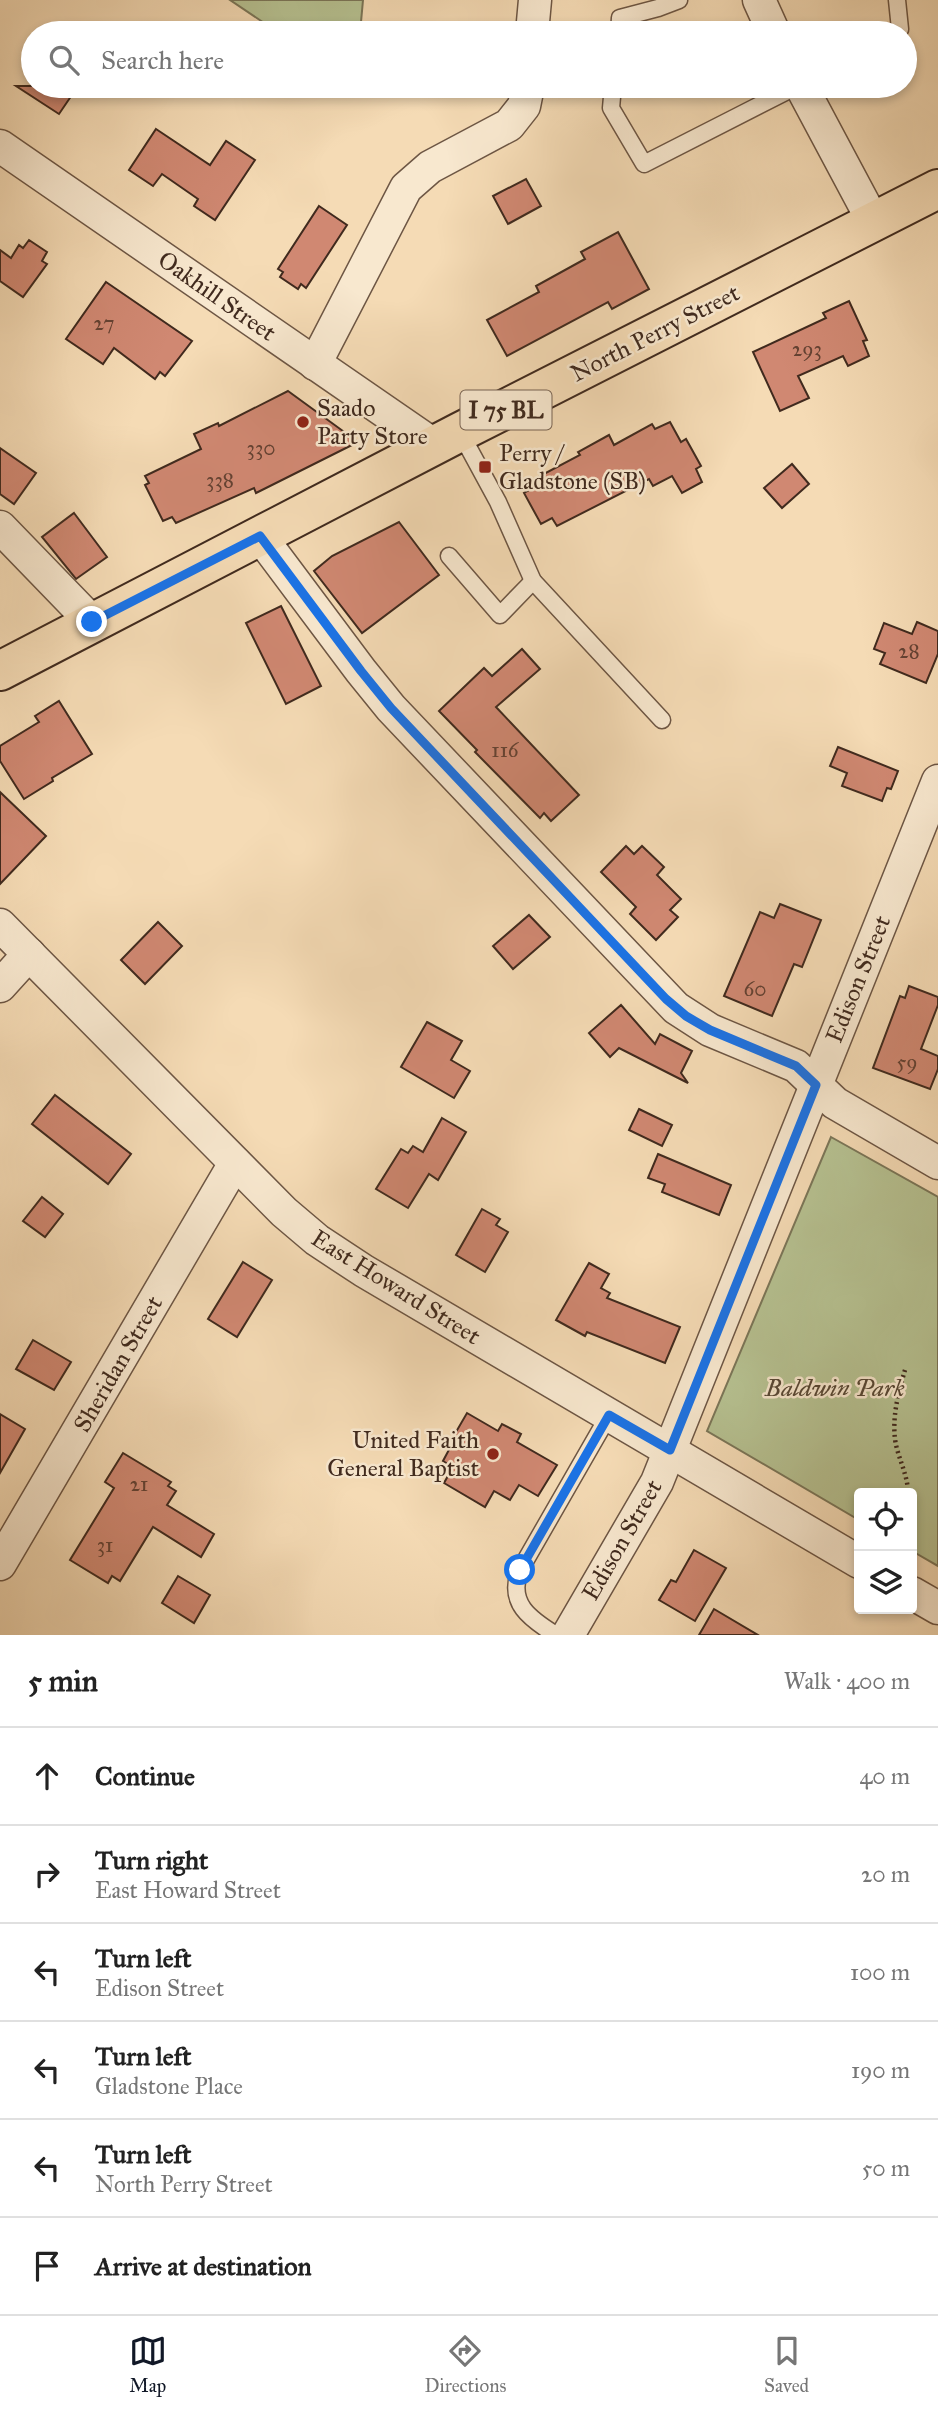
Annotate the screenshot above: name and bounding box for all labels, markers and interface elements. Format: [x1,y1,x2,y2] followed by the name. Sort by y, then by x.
[21,21,917,98] search box
[45,41,83,79] icon: search
[101,44,224,76] text: Search here
[152,244,282,348] street label: Oakhill Street
[566,277,745,388] street label: North Perry Street
[94,310,115,336] house number: 27
[792,336,822,362] house number: 293
[461,390,552,430] road number: I 75 BL
[317,393,428,451] place label: Saado Party Store
[295,414,311,430] marker: Saado Party Store
[246,435,276,461] house number: 330
[499,438,646,496] place label: Perry / Gladstone (SB)
[477,459,493,475] marker: Perry / Gladstone (SB)
[206,467,234,493] house number: 338
[76,606,107,637] route end
[898,638,920,664] house number: 28
[491,737,520,763] house number: 116
[819,910,897,1047] street label: Edison Street
[744,976,767,1002] house number: 60
[896,1049,918,1075] house number: 59
[306,1223,487,1351] street label: East Howard Street
[67,1290,169,1438] street label: Sheridan Street
[764,1373,905,1403] park label: Baldwin Park
[327,1425,479,1483] place label: United Faith General Baptist
[485,1446,501,1462] marker: United Faith General Baptist
[130,1471,148,1497] house number: 21
[575,1474,669,1606] street label: Edison Street
[854,1488,917,1614] map controls
[854,1488,917,1551] button: locate
[97,1532,113,1558] house number: 31
[854,1551,917,1614] button: layers
[504,1554,535,1585] route start
[28,1663,98,1699] text: 5 min
[784,1667,910,1695] text: Walk · 400 m
[28,1757,66,1795] icon: ahead
[95,1760,195,1792] text: Continue
[860,1762,910,1790] text: 40 m
[95,1844,208,1876] text: Turn right
[28,1855,66,1893] icon: right
[861,1860,910,1888] text: 20 m
[95,1876,281,1904] text: East Howard Street
[95,1942,191,1974] text: Turn left
[28,1953,66,1991] icon: left
[850,1958,910,1986] text: 100 m
[95,1974,224,2002] text: Edison Street
[95,2040,191,2072] text: Turn left
[28,2051,66,2089] icon: left
[851,2056,910,2084] text: 190 m
[95,2072,243,2100] text: Gladstone Place
[95,2138,191,2170] text: Turn left
[28,2149,66,2187] icon: left
[862,2154,910,2182] text: 50 m
[95,2170,273,2198] text: North Perry Street
[28,2247,66,2285] icon: arrive
[95,2250,312,2282] text: Arrive at destination
[129,2332,167,2397] tab: Map
[424,2332,506,2397] tab: Directions
[764,2332,809,2397] tab: Saved

